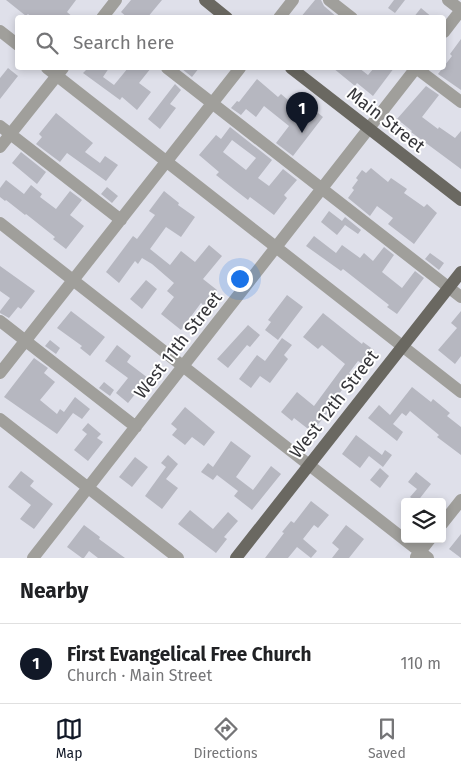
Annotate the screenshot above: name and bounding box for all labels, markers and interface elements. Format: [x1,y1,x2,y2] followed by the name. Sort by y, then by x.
[15,15,446,70] search box
[33,29,61,57] icon: search
[73,31,174,54] text: Search here
[343,83,430,158] street label: Main Street
[286,92,318,133] pin: 1
[227,266,253,292] your location
[129,287,227,403] street label: West 11th Street
[285,345,383,463] street label: West 12th Street
[401,498,446,543] map controls
[401,498,446,543] button: layers
[20,578,88,604] text: Nearby
[67,643,311,666] text: First Evangelical Free Church
[32,654,40,673] text: 1
[400,654,441,673] text: 110 m
[67,666,212,685] text: Church · Main Street
[55,715,83,762] tab: Map
[193,715,258,762] tab: Directions
[368,715,406,762] tab: Saved

